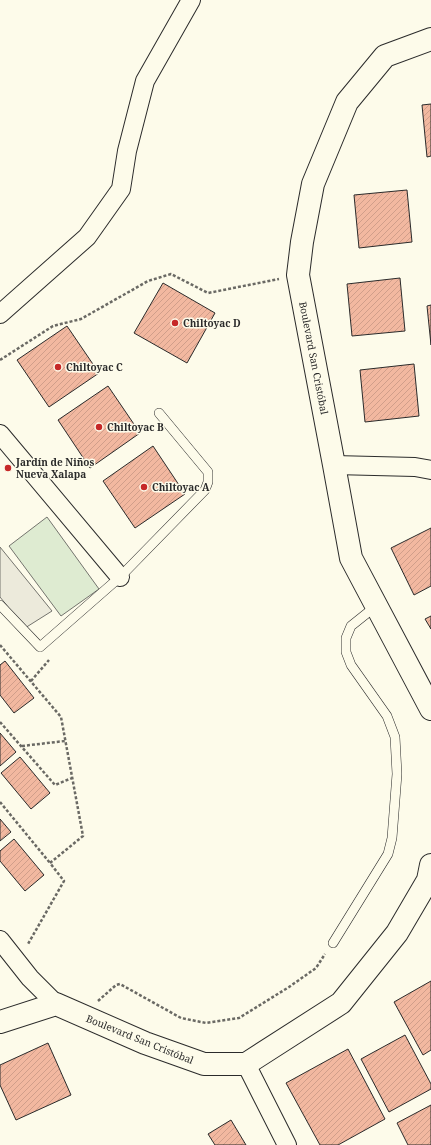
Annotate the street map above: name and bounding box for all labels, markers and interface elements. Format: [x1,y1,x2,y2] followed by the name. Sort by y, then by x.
[296,300,332,416] street label: Boulevard San Cristóbal
[183,316,241,330] place label: Chiltoyac D
[170,318,180,328] marker: Chiltoyac D
[66,360,123,374] place label: Chiltoyac C
[53,362,63,372] marker: Chiltoyac C
[107,420,164,434] place label: Chiltoyac B
[94,422,104,432] marker: Chiltoyac B
[15,455,94,481] place label: Jardín de Niños Nueva Xalapa
[3,463,13,473] marker: Jardín de Niños Nueva Xalapa
[152,480,210,494] place label: Chiltoyac A
[139,482,149,492] marker: Chiltoyac A
[84,1011,196,1067] street label: Boulevard San Cristóbal

